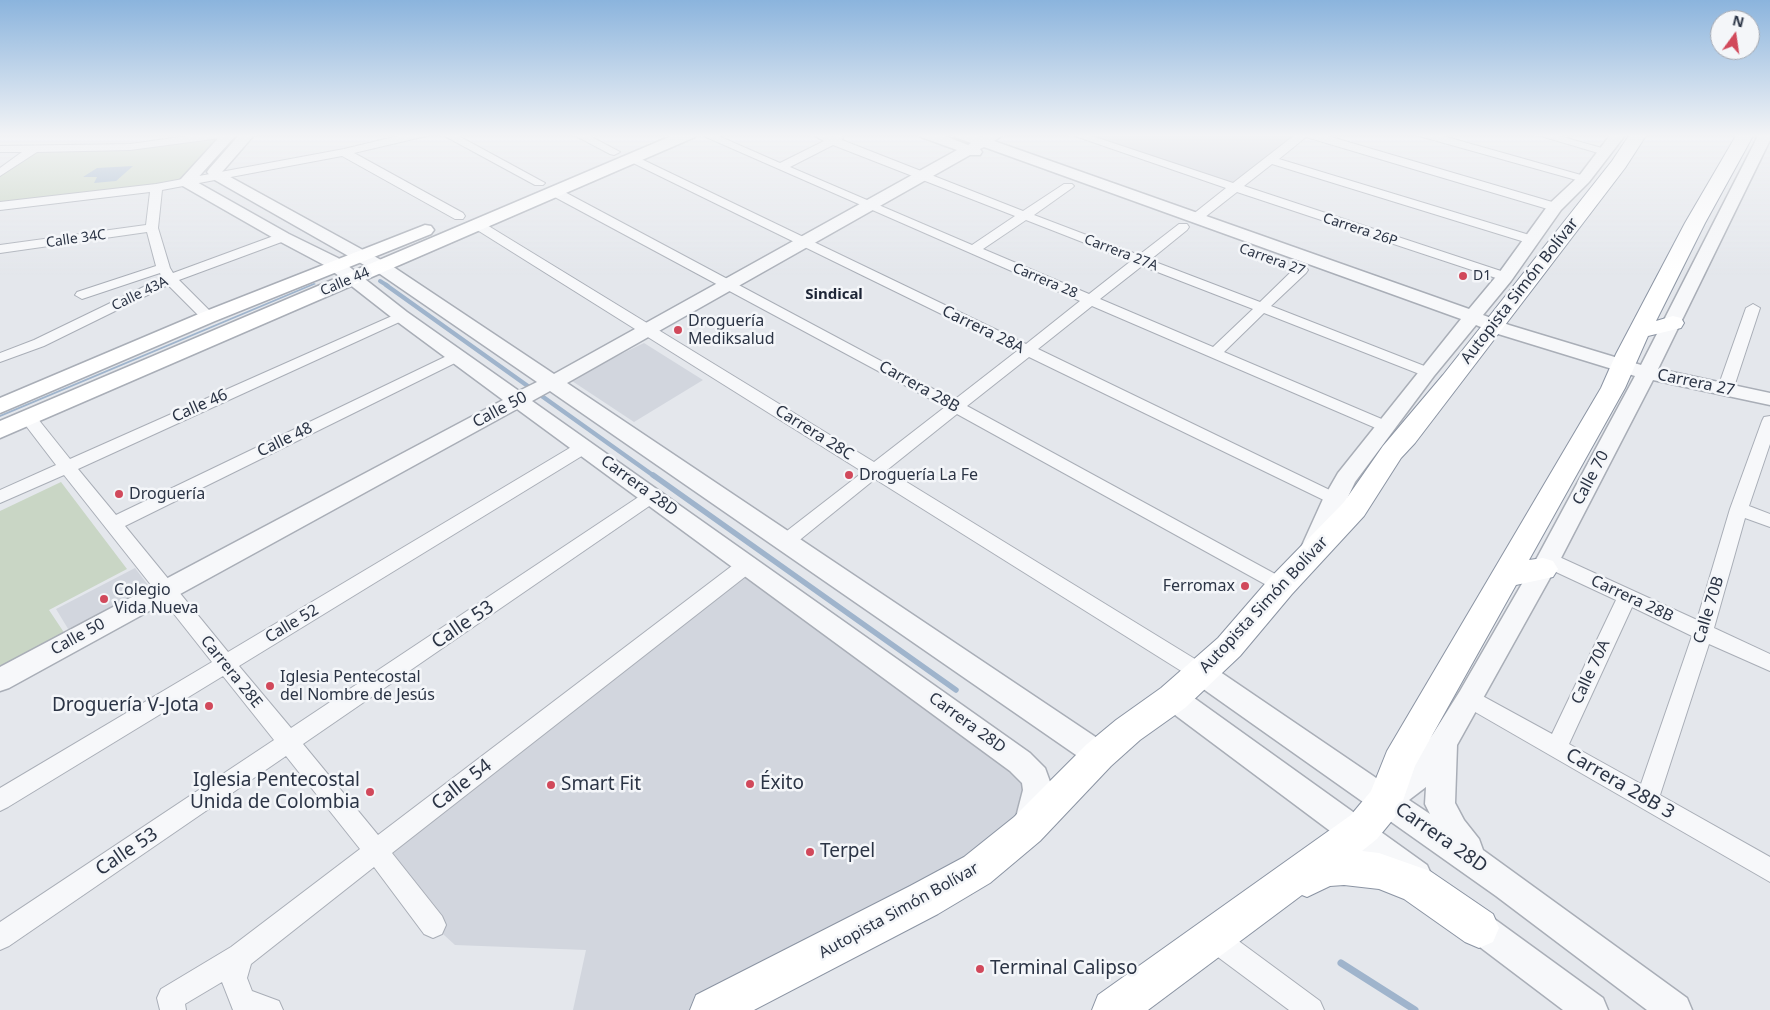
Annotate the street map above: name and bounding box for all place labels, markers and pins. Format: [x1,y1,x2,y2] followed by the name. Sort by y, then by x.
[1473,268,1491,284] place label: D1
[1457,270,1469,282] marker: D1
[688,311,775,349] place label: Droguería Mediksalud
[672,324,684,336] marker: Droguería Mediksalud
[859,465,978,485] place label: Droguería La Fe
[843,469,855,481] marker: Droguería La Fe
[129,484,205,504] place label: Droguería
[113,488,125,500] marker: Droguería
[1163,576,1235,596] place label: Ferromax
[114,580,199,618] place label: Colegio Vida Nueva
[1239,580,1251,592] marker: Ferromax
[98,593,110,605] marker: Colegio Vida Nueva
[280,667,435,705] place label: Iglesia Pentecostal del Nombre de Jesús
[264,680,276,692] marker: Iglesia Pentecostal del Nombre de Jesús
[52,695,199,717] place label: Droguería V-Jota
[203,700,215,712] marker: Droguería V-Jota
[190,770,360,814] place label: Iglesia Pentecostal Unida de Colombia
[760,773,804,795] place label: Éxito
[561,774,641,796] place label: Smart Fit
[744,778,756,790] marker: Éxito
[545,779,557,791] marker: Smart Fit
[364,786,376,798] marker: Iglesia Pentecostal Unida de Colombia
[820,841,875,863] place label: Terpel
[804,846,816,858] marker: Terpel
[990,958,1137,980] place label: Terminal Calipso
[974,963,986,975] marker: Terminal Calipso

